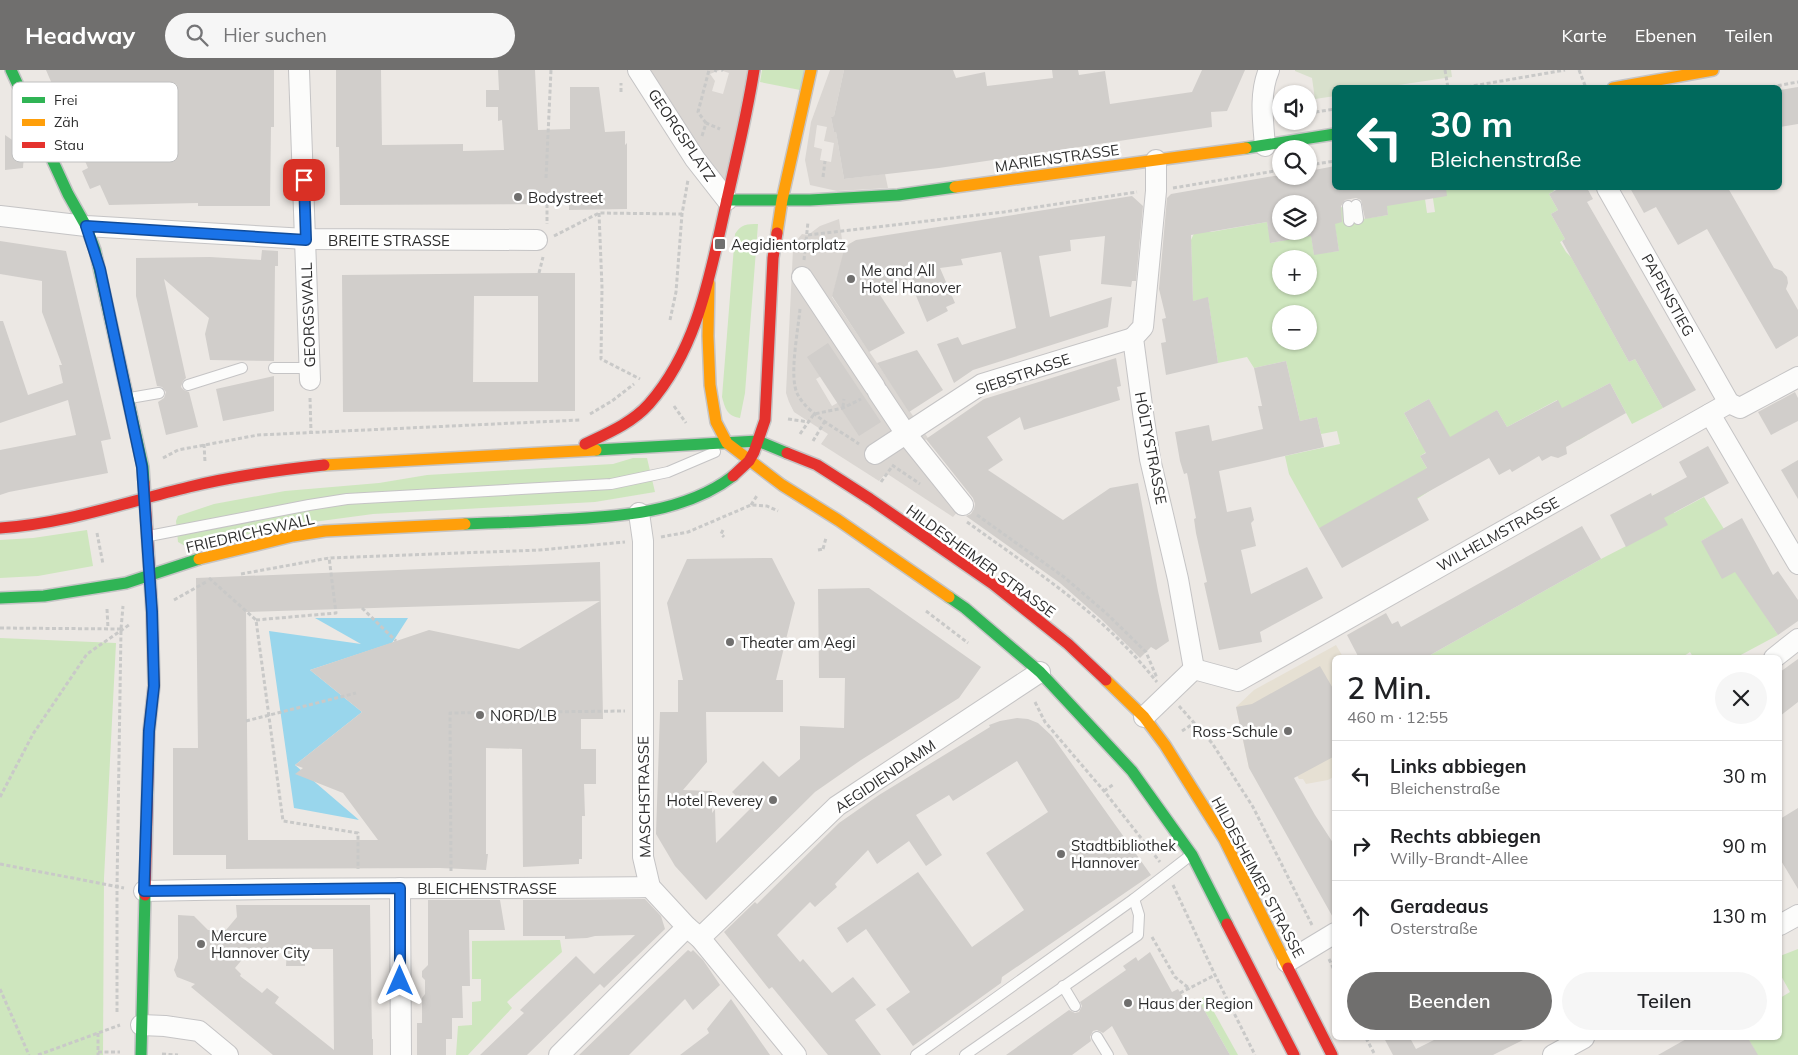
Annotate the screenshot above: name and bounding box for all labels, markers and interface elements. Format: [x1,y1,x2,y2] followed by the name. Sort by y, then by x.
[165,13,515,58] search box
[25,20,135,50] text: Headway
[183,21,211,49] icon: search
[223,23,327,47] text: Hier suchen
[1561,24,1607,47] text: Karte
[1635,24,1697,47] text: Ebenen
[1725,24,1773,47] text: Teilen
[12,82,178,162] legend
[644,85,720,185] street label: GEORGSPLATZ
[1272,85,1317,350] map controls
[1272,85,1317,130] button: sound
[54,91,78,109] text: Frei
[1430,102,1513,146] text: 30 m
[1347,105,1412,170] icon: left
[54,113,79,131] text: Zäh
[54,136,84,154] text: Stau
[994,140,1120,176] street label: MARIENSTRASSE
[1272,140,1317,185] button: search
[1430,145,1582,173] text: Bleichenstraße
[283,159,325,201] pin
[290,166,318,194] icon: arrive
[528,188,603,207] place label: Bodystreet
[512,191,524,203] marker: Bodystreet
[1272,195,1317,240] button: layers
[328,231,450,250] street label: BREITE STRASSE
[731,235,846,254] place label: Aegidientorplatz
[713,237,727,251] marker: Aegidientorplatz
[1272,250,1317,295] button: +
[1638,250,1698,340] street label: PAPENSTIEG
[861,261,962,297] place label: Me and All Hotel Hanover
[297,262,319,368] street label: GEORGSWALL
[845,273,857,285] marker: Me and All Hotel Hanover
[1272,305,1317,350] button: −
[973,349,1073,399] street label: SIEBSTRASSE
[1131,390,1171,506] street label: HÖLTYSTRASSE
[1434,492,1563,576] street label: WILHELMSTRASSE
[903,500,1059,622] street label: HILDESHEIMER STRASSE
[184,509,316,557] street label: FRIEDRICHSWALL
[740,633,856,652] place label: Theater am Aegi
[724,636,736,648] marker: Theater am Aegi
[1347,669,1431,707] text: 2 Min.
[1715,672,1767,724] button: close
[490,706,557,725] place label: NORD/LB
[1347,707,1448,727] text: 460 m · 12:55
[474,709,486,721] marker: NORD/LB
[1192,722,1278,741] place label: Ross-Schule
[1282,725,1294,737] marker: Ross-Schule
[831,735,939,817] street label: AEGIDIENDAMM
[633,736,655,858] street label: MASCHSTRASSE
[1390,754,1527,778] text: Links abbiegen
[1347,762,1375,790] icon: left
[1723,764,1767,788] text: 30 m
[1390,778,1500,798] text: Bleichenstraße
[667,791,763,810] place label: Hotel Reverey
[1207,793,1309,961] street label: HILDESHEIMER STRASSE
[767,794,779,806] marker: Hotel Reverey
[1390,824,1541,848] text: Rechts abbiegen
[1347,832,1375,860] icon: right
[1723,834,1767,858] text: 90 m
[1071,836,1176,872] place label: Stadtbibliothek Hannover
[1055,848,1067,860] marker: Stadtbibliothek Hannover
[1390,848,1528,868] text: Willy-Brandt-Allee
[417,879,557,898] street label: BLEICHENSTRASSE
[1390,894,1488,918] text: Geradeaus
[1347,902,1375,930] icon: ahead
[1711,904,1767,928] text: 130 m
[1390,918,1478,938] text: Osterstraße
[211,926,310,962] place label: Mercure Hannover City
[195,938,207,950] marker: Mercure Hannover City
[373,954,425,1006] position arrow
[1347,972,1552,1030] button: Beenden
[1562,972,1767,1030] button: Teilen
[1138,994,1253,1013] place label: Haus der Region
[1122,997,1134,1009] marker: Haus der Region

